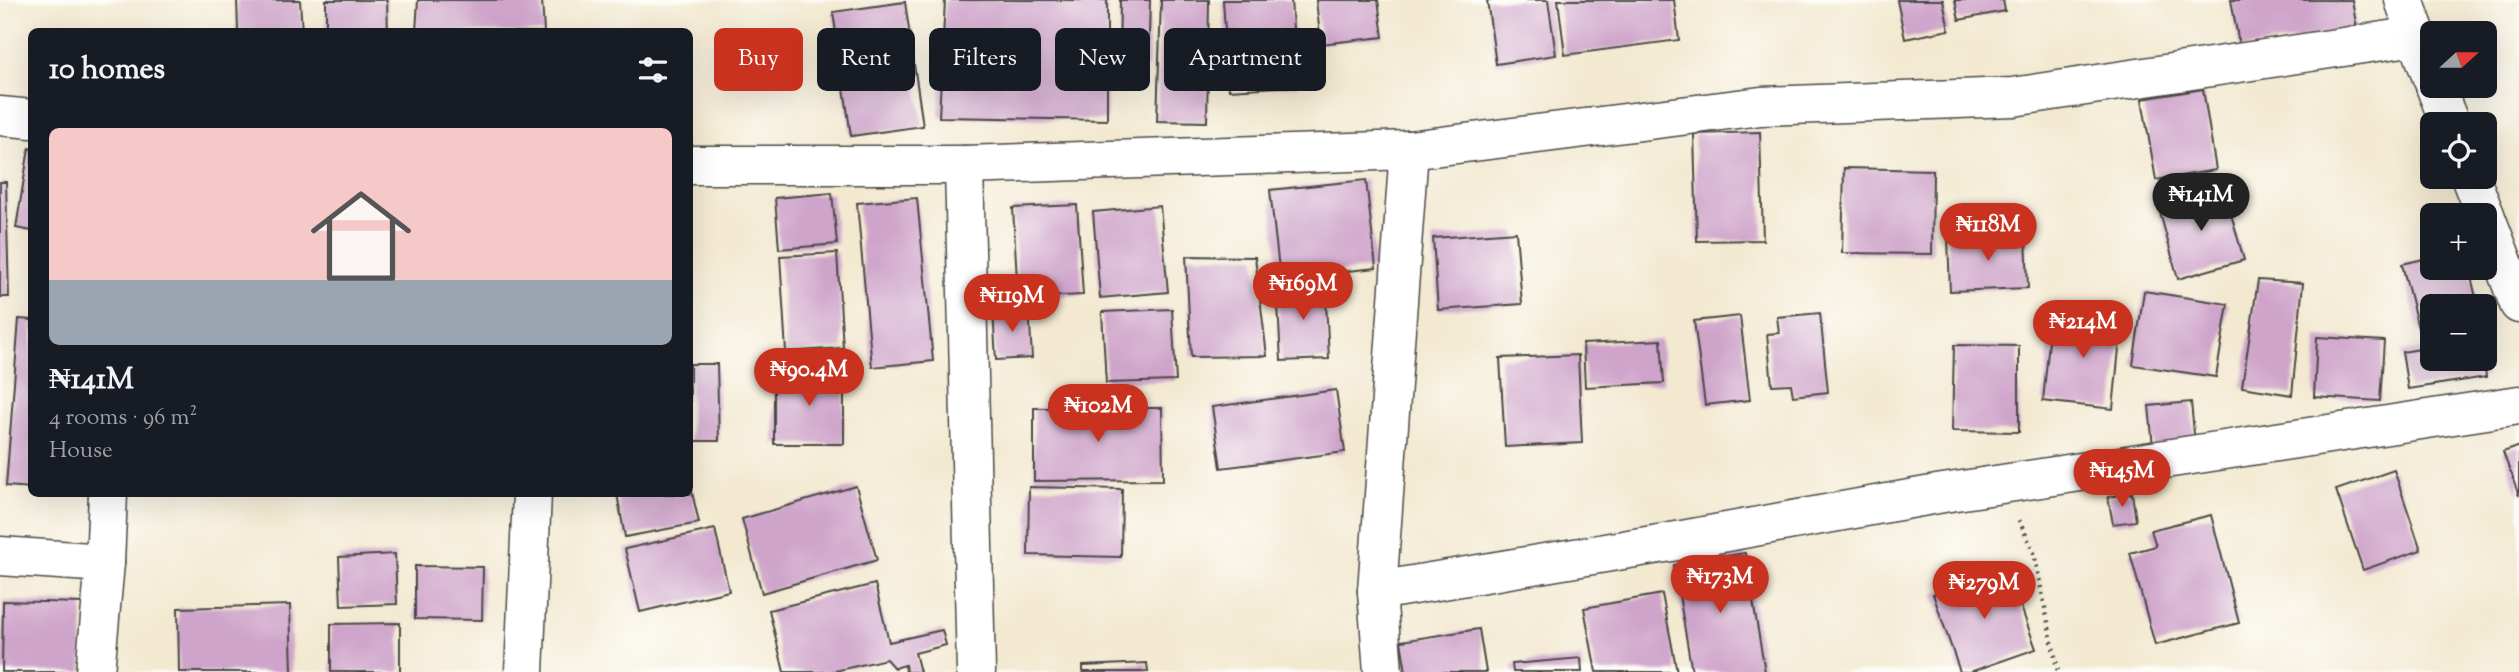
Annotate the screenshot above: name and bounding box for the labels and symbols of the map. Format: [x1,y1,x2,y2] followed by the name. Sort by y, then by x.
[2420,21,2497,98] north arrow
[2152,174,2250,233] pin: ₦141M
[1939,204,2037,263] pin: ₦118M
[1254,262,1352,322] pin: ₦169M
[963,274,1061,334] pin: ₦119M
[2034,300,2132,360] pin: ₦214M
[752,348,866,408] pin: ₦90.4M
[1049,384,1147,444] pin: ₦102M
[2073,449,2171,509] pin: ₦145M
[1671,556,1769,615] pin: ₦173M
[1935,562,2033,621] pin: ₦279M

